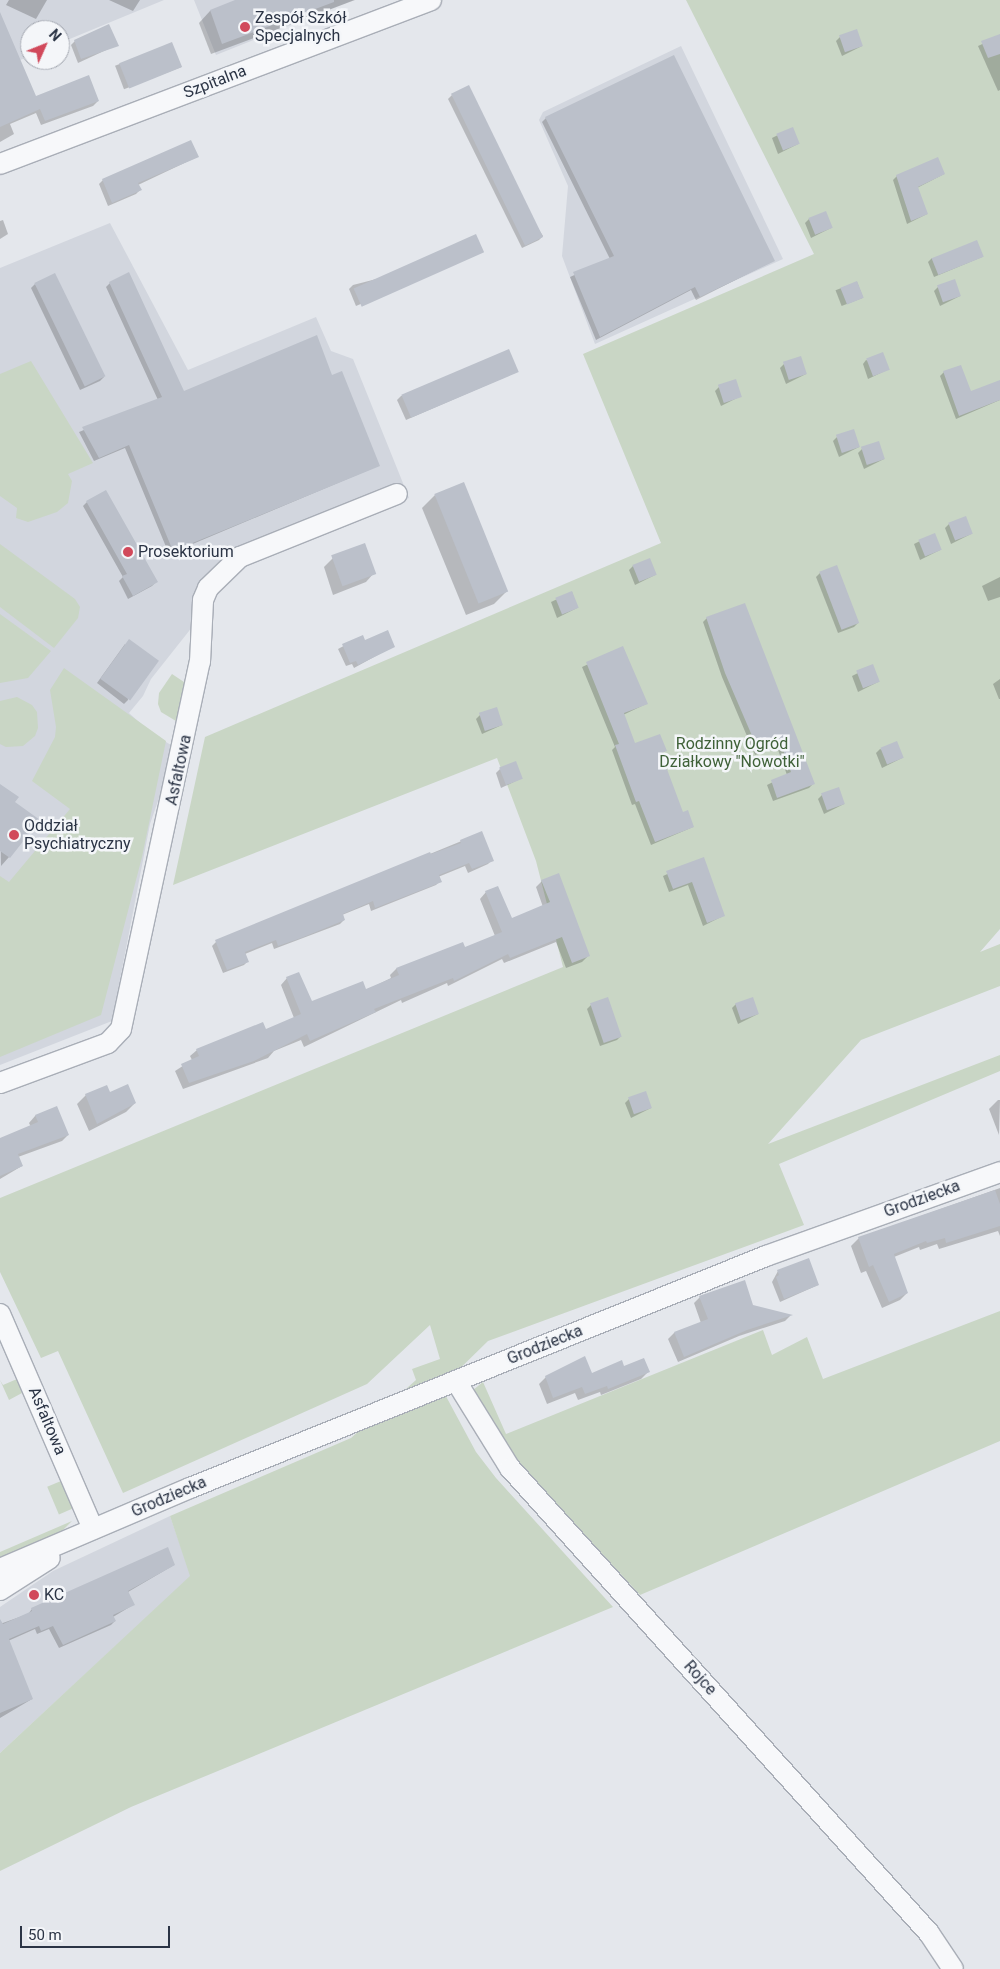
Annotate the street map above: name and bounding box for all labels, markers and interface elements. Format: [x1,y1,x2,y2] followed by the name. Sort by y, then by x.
[255,8,347,46] place label: Zespół Szkół Specjalnych
[20,20,70,70] north arrow
[239,21,251,33] marker: Zespół Szkół Specjalnych
[46,26,64,44] text: N
[181,61,249,103] street label: Szpitalna
[138,542,234,562] place label: Prosektorium
[122,546,134,558] marker: Prosektorium
[162,733,196,807] street label: Asfaltowa
[659,734,805,772] park label: Rodzinny Ogród Działkowy "Nowotki"
[24,816,131,854] place label: Oddział Psychiatryczny
[8,829,20,841] marker: Oddział Psychiatryczny
[881,1176,963,1222] street label: Grodziecka
[504,1321,586,1369] street label: Grodziecka
[24,1384,70,1458] street label: Asfaltowa
[129,1473,209,1521] street label: Grodziecka
[44,1585,64,1605] place label: KC
[28,1589,40,1601] marker: KC
[680,1657,720,1699] street label: Rojce
[22,1916,172,1948] scale bar
[28,1926,62,1944] text: 50 m

